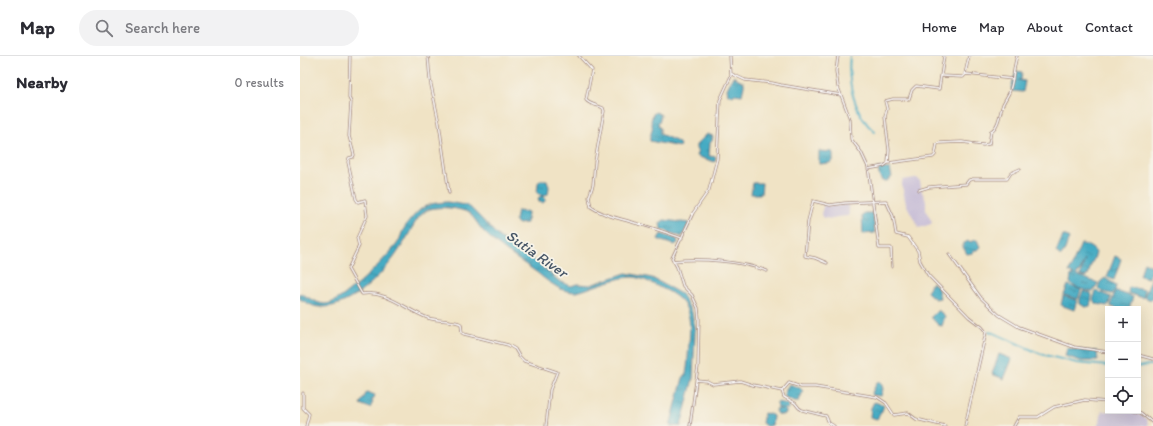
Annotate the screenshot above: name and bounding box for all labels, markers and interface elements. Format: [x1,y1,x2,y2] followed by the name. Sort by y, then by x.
[79,10,359,46] search box
[20,16,55,39] text: Map
[93,17,115,39] icon: search
[125,19,200,37] text: Search here
[922,19,957,36] text: Home
[979,19,1005,36] text: Map
[1027,19,1063,36] text: About
[1085,19,1133,36] text: Contact
[16,72,68,92] text: Nearby
[234,75,284,90] text: 0 results
[503,226,573,283] water label: Sutia River
[1105,306,1141,414] map controls
[1105,306,1141,342] button: +
[1105,342,1141,378] button: −
[1105,378,1141,414] button: locate

